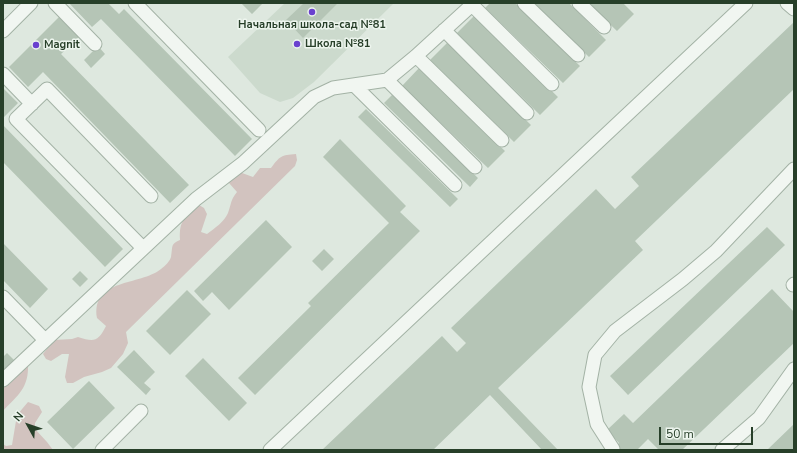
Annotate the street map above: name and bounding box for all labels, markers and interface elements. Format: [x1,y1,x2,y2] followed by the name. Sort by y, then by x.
[307,7,317,17] marker: Начальная школа-сад №81
[238,18,386,32] place label: Начальная школа-сад №81
[305,37,370,51] place label: Школа №81
[44,38,80,52] place label: Magnit
[292,39,302,49] marker: Школа №81
[31,40,41,50] marker: Magnit
[8,405,48,445] north arrow
[10,409,27,425] text: N
[661,419,755,445] scale bar
[666,426,694,442] text: 50 m

